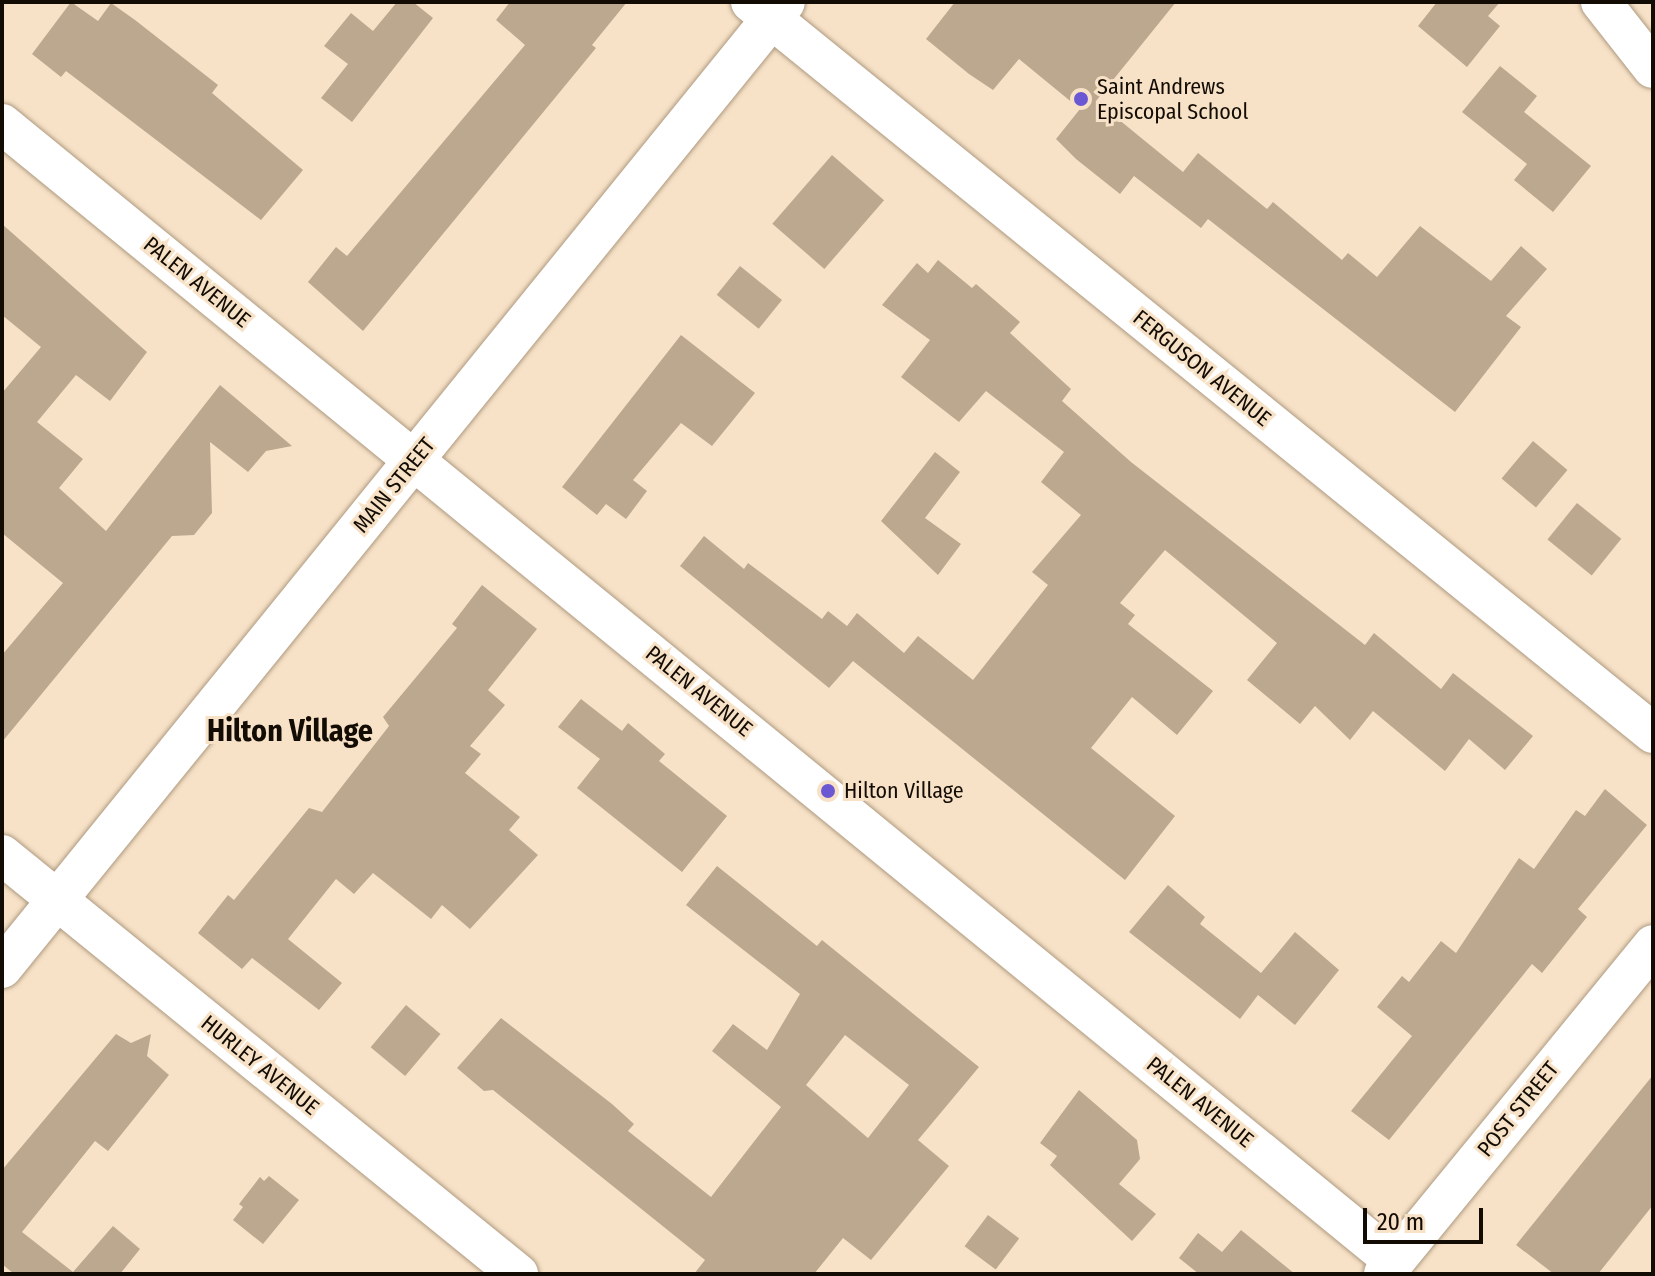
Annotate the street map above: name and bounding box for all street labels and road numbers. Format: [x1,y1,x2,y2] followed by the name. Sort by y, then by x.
[138,231,256,333] street label: PALEN AVENUE
[1128,304,1276,432] street label: FERGUSON AVENUE
[348,432,440,538] street label: MAIN STREET
[640,640,758,742] street label: PALEN AVENUE
[196,1010,324,1120] street label: HURLEY AVENUE
[1141,1051,1259,1153] street label: PALEN AVENUE
[1472,1056,1564,1162] street label: POST STREET

